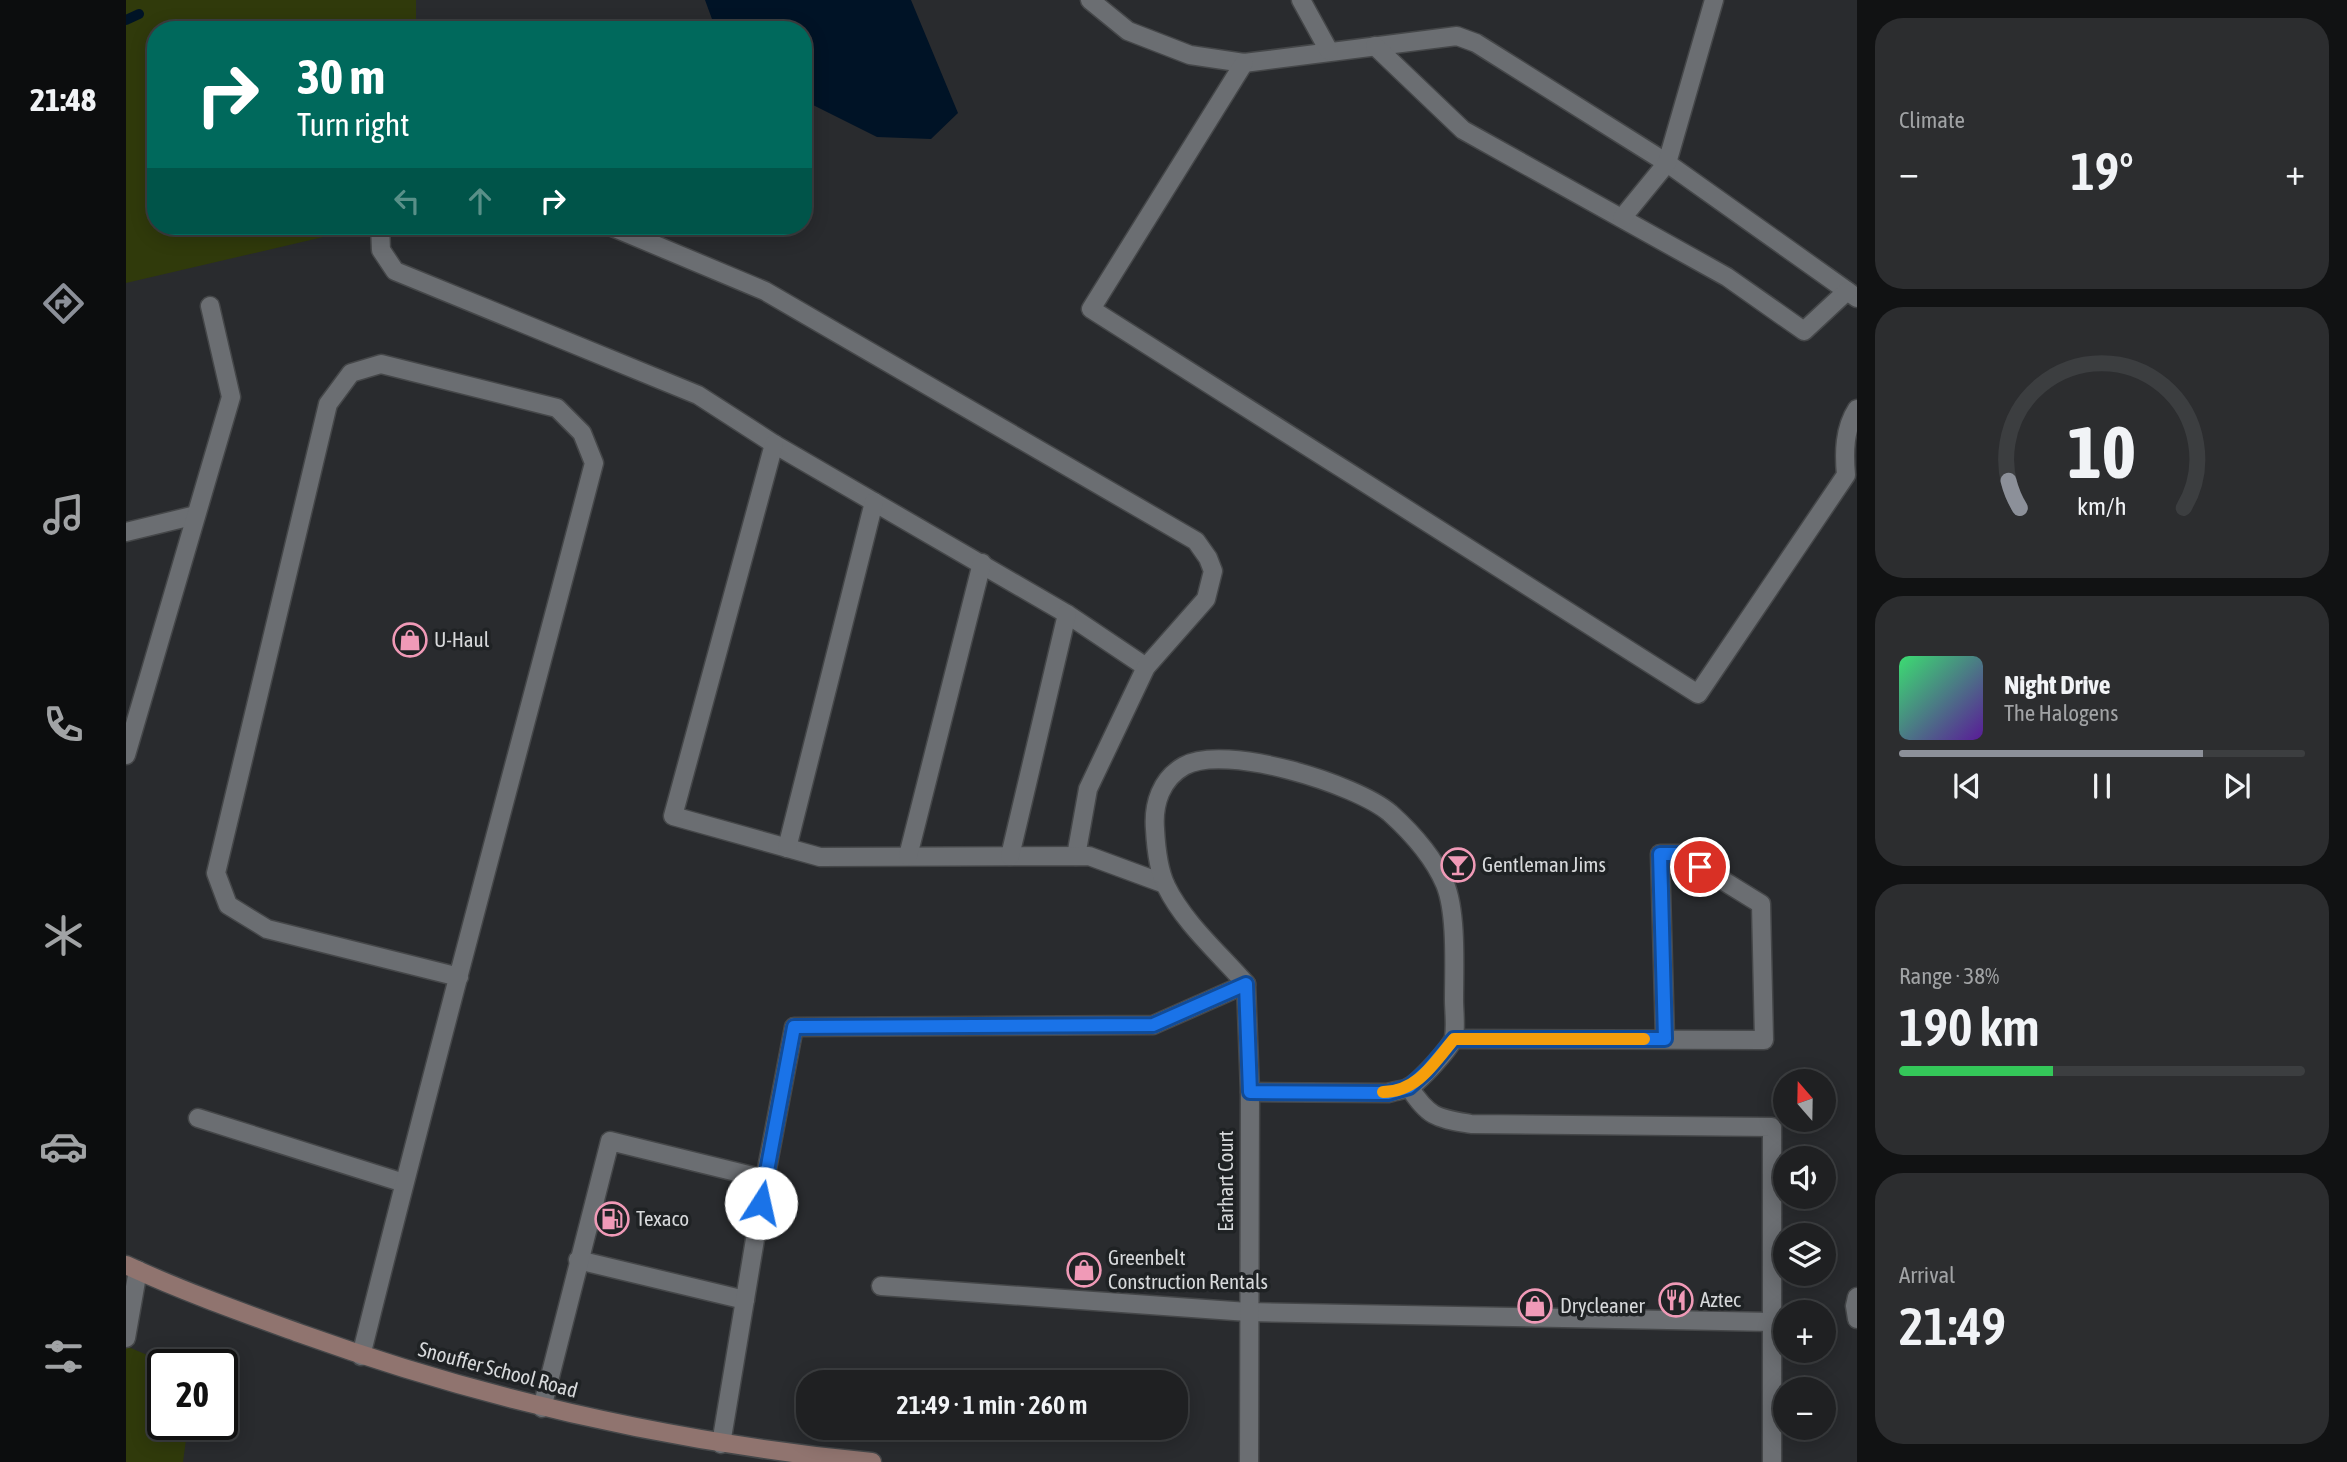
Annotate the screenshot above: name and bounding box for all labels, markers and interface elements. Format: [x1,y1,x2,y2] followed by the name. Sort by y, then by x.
[297,48,385,104] text: 30 m
[182,49,273,140] icon: right
[30,81,96,118] text: 21:48
[297,106,410,143] text: Turn right
[1899,107,1965,133] text: Climate
[2070,141,2134,201] text: 19°
[1899,150,1919,193] text: −
[2285,150,2305,193] text: +
[388,182,426,220] icon: left
[461,182,499,220] icon: ahead
[534,182,572,220] icon: right
[39,279,88,328] icon: directions
[2068,411,2136,494] text: 10
[39,490,88,539] icon: music
[2077,492,2127,520] text: km/h
[391,621,429,659] shop icon: U-Haul
[434,627,490,651] place label: U-Haul
[2004,670,2111,700] text: Night Drive
[39,700,88,749] icon: phone
[2004,700,2118,726] text: The Halogens
[1948,767,1986,805] icon: previous
[2083,767,2121,805] icon: pause
[2218,767,2256,805] icon: next
[1670,837,1730,897] pin
[1439,846,1477,884] bar icon: Gentleman Jims
[1681,848,1719,886] icon: arrive
[1482,852,1606,876] place label: Gentleman Jims
[39,911,88,960] icon: climate
[1899,963,1999,989] text: Range · 38%
[1899,997,2040,1057] text: 190 km
[1773,1069,1836,1132] north arrow
[1773,1069,1836,1440] map controls
[39,1122,88,1171] icon: car
[1213,1130,1237,1232] street label: Earhart Court
[1773,1146,1836,1209] button: sound
[724,1166,798,1240] position arrow
[593,1200,631,1238] fuel station icon: Texaco
[636,1206,689,1230] place label: Texaco
[1773,1223,1836,1286] button: layers
[1108,1245,1268,1293] place label: Greenbelt Construction Rentals
[1065,1251,1103,1289] shop icon: Greenbelt Construction Rentals
[1899,1262,1955,1288] text: Arrival
[1657,1281,1695,1319] restaurant icon: Aztec
[1516,1287,1554,1325] shop icon: Drycleaner
[1700,1287,1741,1311] place label: Aztec
[1560,1293,1646,1317] place label: Drycleaner
[1899,1296,2006,1356] text: 21:49
[1773,1300,1836,1363] button: +
[39,1332,88,1381] icon: filters
[416,1336,581,1402] street label: Snouffer School Road
[147,1349,238,1440] speed limit sign: 20
[1773,1377,1836,1440] button: −
[897,1390,1087,1420] text: 21:49 · 1 min · 260 m

